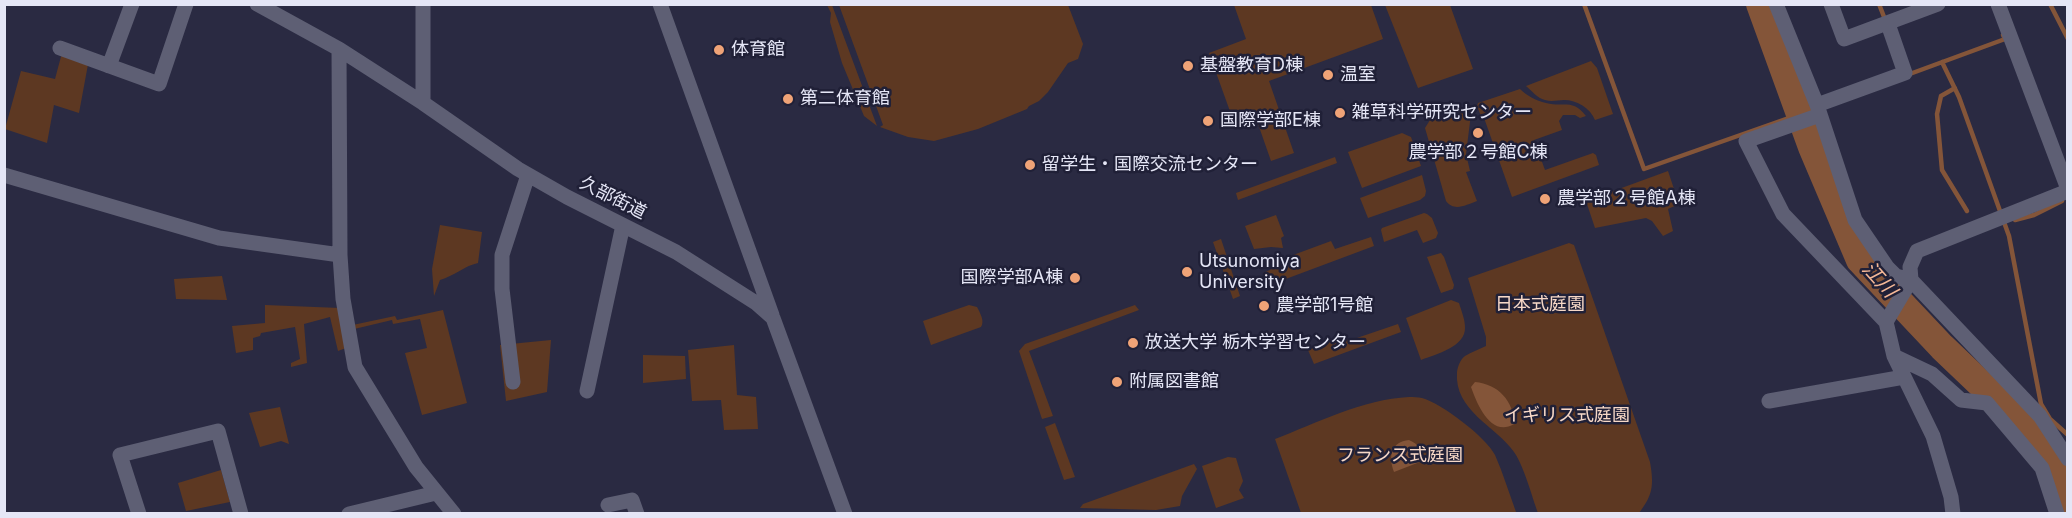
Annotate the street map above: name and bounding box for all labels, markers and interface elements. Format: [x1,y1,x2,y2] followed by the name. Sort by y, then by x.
[731,39,785,61] place label: 体育館
[712,43,726,57] marker: 体育館
[1200,55,1303,77] place label: 基盤教育D棟
[1181,59,1195,73] marker: 基盤教育D棟
[1340,64,1376,86] place label: 温室
[1321,68,1335,82] marker: 温室
[800,88,890,110] place label: 第二体育館
[781,92,795,106] marker: 第二体育館
[1352,102,1532,124] place label: 雑草科学研究センター
[1333,106,1347,120] marker: 雑草科学研究センター
[1220,110,1321,132] place label: 国際学部E棟
[1201,114,1215,128] marker: 国際学部E棟
[1471,126,1485,140] marker: 農学部２号館C棟
[1408,142,1548,164] place label: 農学部２号館C棟
[1042,154,1258,176] place label: 留学生・国際交流センター
[1023,158,1037,172] marker: 留学生・国際交流センター
[576,172,650,224] street label: 久部街道
[1557,188,1695,210] place label: 農学部２号館A棟
[1538,192,1552,206] marker: 農学部２号館A棟
[1199,251,1300,294] place label: Utsunomiya University
[1857,257,1901,303] water label: 江川
[1180,265,1194,279] marker: Utsunomiya University
[961,267,1063,289] place label: 国際学部A棟
[1068,271,1082,285] marker: 国際学部A棟
[1495,294,1585,316] park label: 日本式庭園
[1276,295,1373,317] place label: 農学部1号館
[1257,299,1271,313] marker: 農学部1号館
[1145,332,1366,354] place label: 放送大学 栃木学習センター
[1126,336,1140,350] marker: 放送大学 栃木学習センター
[1129,371,1219,393] place label: 附属図書館
[1110,375,1124,389] marker: 附属図書館
[1504,405,1630,427] park label: イギリス式庭園
[1337,445,1463,467] park label: フランス式庭園

